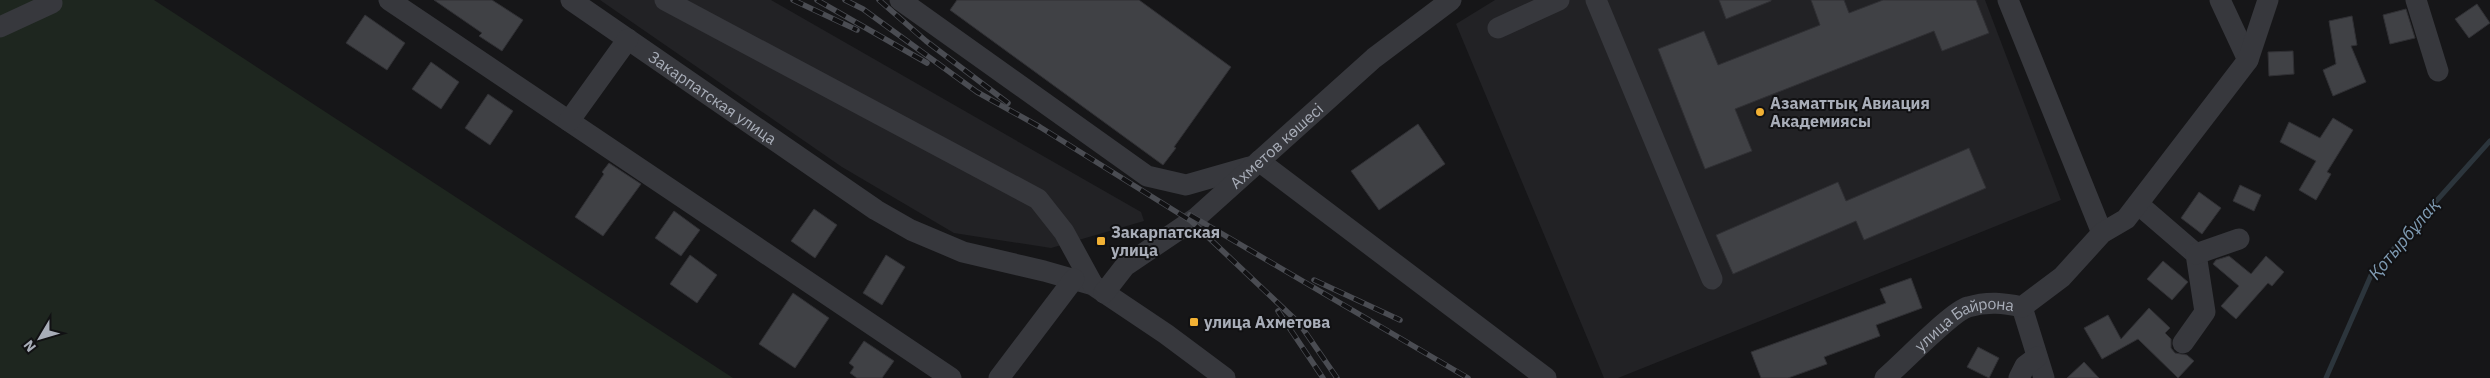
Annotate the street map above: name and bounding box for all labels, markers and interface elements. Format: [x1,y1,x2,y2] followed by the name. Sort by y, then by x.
[645,46,781,149] street label: Закарпатская улица
[1770,93,1930,131] place label: Азаматтық Авиация Академиясы
[1226,99,1327,193] street label: Ахметов көшесі
[1754,106,1766,118] marker: Азаматтық Авиация Академиясы
[2363,193,2445,284] water label: Қотырбұлақ
[1111,222,1220,260] place label: Закарпатская улица
[1095,235,1107,247] marker: Закарпатская улица
[1910,293,2016,355] street label: улица Байрона
[1204,312,1330,332] place label: улица Ахметова
[15,313,65,363] north arrow
[1188,316,1200,328] marker: улица Ахметова
[20,336,40,356] text: N

